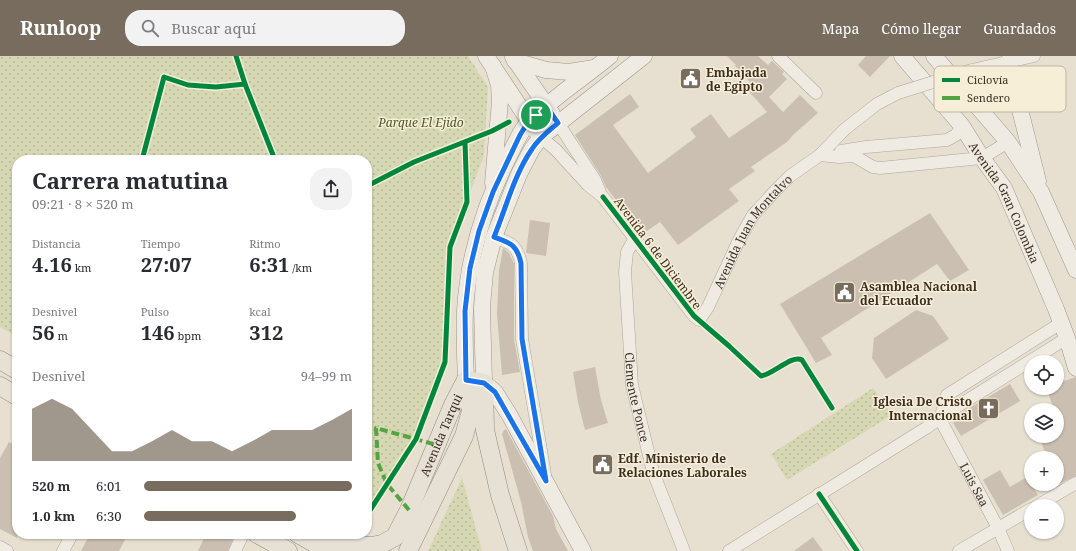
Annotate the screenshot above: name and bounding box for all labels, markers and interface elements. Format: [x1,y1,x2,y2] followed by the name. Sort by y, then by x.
[125,10,405,46] search box
[20,15,101,41] text: Runloop
[139,17,161,39] icon: search
[171,18,256,38] text: Buscar aquí
[822,19,859,38] text: Mapa
[881,19,961,38] text: Cómo llegar
[983,19,1056,38] text: Guardados
[706,64,767,95] place label: Embajada de Egipto
[678,66,704,92] public building icon: Embajada de Egipto
[934,66,1066,112] legend
[967,72,1009,87] text: Ciclovía
[967,90,1010,105] text: Sendero
[519,98,553,132] pin
[525,104,547,126] icon: arrive
[377,114,464,131] park label: Parque El Ejido
[965,138,1044,266] street label: Avenida Gran Colombia
[32,165,229,195] text: Carrera matutina
[310,168,352,210] button: share
[709,170,796,291] street label: Avenida Juan Montalvo
[610,194,706,312] street label: Avenida 6 de Diciembre
[32,195,134,213] text: 09:21 · 8 × 520 m
[32,236,81,251] text: Distancia
[141,236,180,251] text: Tiempo
[249,236,281,251] text: Ritmo
[32,251,72,278] text: 4.16
[141,251,192,278] text: 27:07
[249,251,289,278] text: 6:31
[72,260,91,275] text: km
[289,260,312,275] text: /km
[860,278,978,309] place label: Asamblea Nacional del Ecuador
[832,280,858,306] public building icon: Asamblea Nacional del Ecuador
[32,304,77,319] text: Desnivel
[141,304,169,319] text: Pulso
[249,304,271,319] text: kcal
[32,319,55,346] text: 56
[141,319,175,346] text: 146
[249,319,283,346] text: 312
[55,328,68,343] text: m
[175,328,201,343] text: bpm
[621,352,654,443] street label: Clemente Ponce
[1024,355,1064,539] map controls
[1024,355,1064,395] button: locate
[32,367,85,385] text: Desnivel
[301,367,352,385] text: 94–99 m
[416,390,466,479] street label: Avenida Tarqui
[873,393,973,424] place label: Iglesia De Cristo Internacional
[975,395,1001,421] church icon: Iglesia De Cristo Internacional
[1024,403,1064,443] button: layers
[618,450,747,481] place label: Edf. Ministerio de Relaciones Laborales
[1024,451,1064,491] button: +
[589,452,615,478] public building icon: Edf. Ministerio de Relaciones Laborales
[956,459,994,510] street label: Luis Saa
[32,477,70,495] text: 520 m
[96,477,122,495] text: 6:01
[1024,499,1064,539] button: −
[32,507,75,525] text: 1.0 km
[96,507,122,525] text: 6:30

